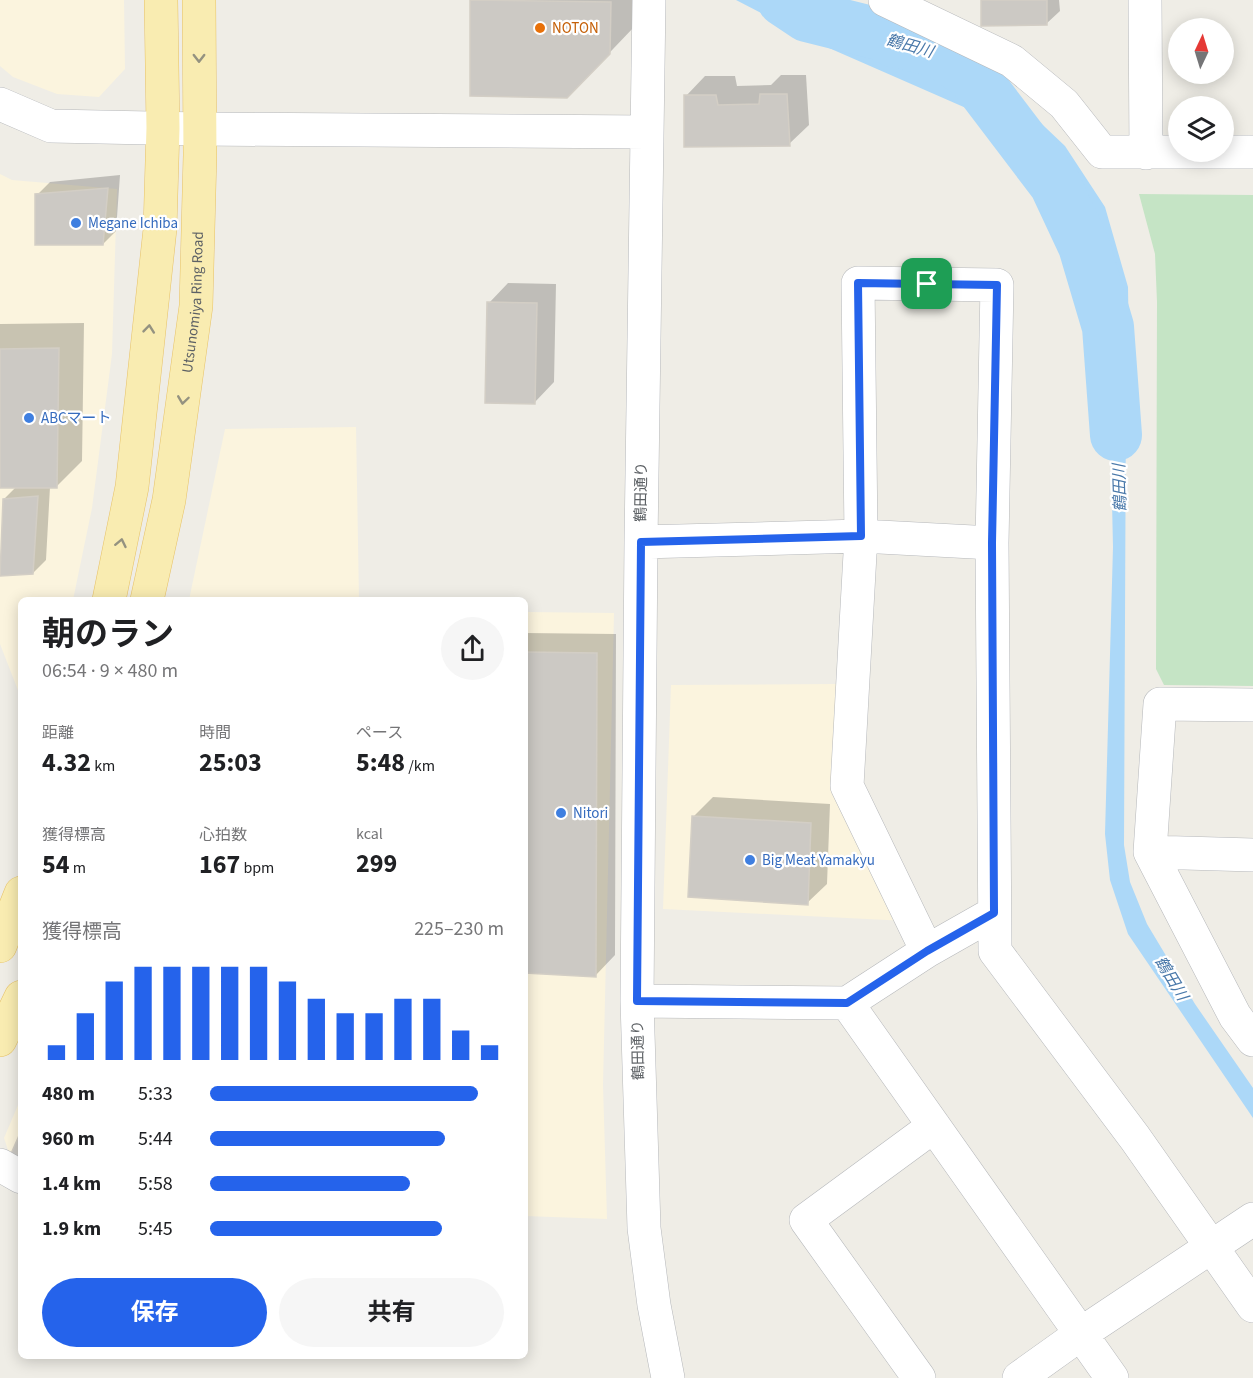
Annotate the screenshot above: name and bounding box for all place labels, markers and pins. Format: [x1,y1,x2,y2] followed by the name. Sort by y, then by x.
[552,18,599,39] place label: NOTON
[533,21,547,35] marker: NOTON
[88,213,178,234] place label: Megane Ichiba
[69,216,83,230] marker: Megane Ichiba
[901,258,952,309] pin
[41,408,112,429] place label: ABCマート
[22,411,36,425] marker: ABCマート
[573,803,608,824] place label: Nitori
[554,806,568,820] marker: Nitori
[762,850,875,871] place label: Big Meat Yamakyu
[743,853,757,867] marker: Big Meat Yamakyu

